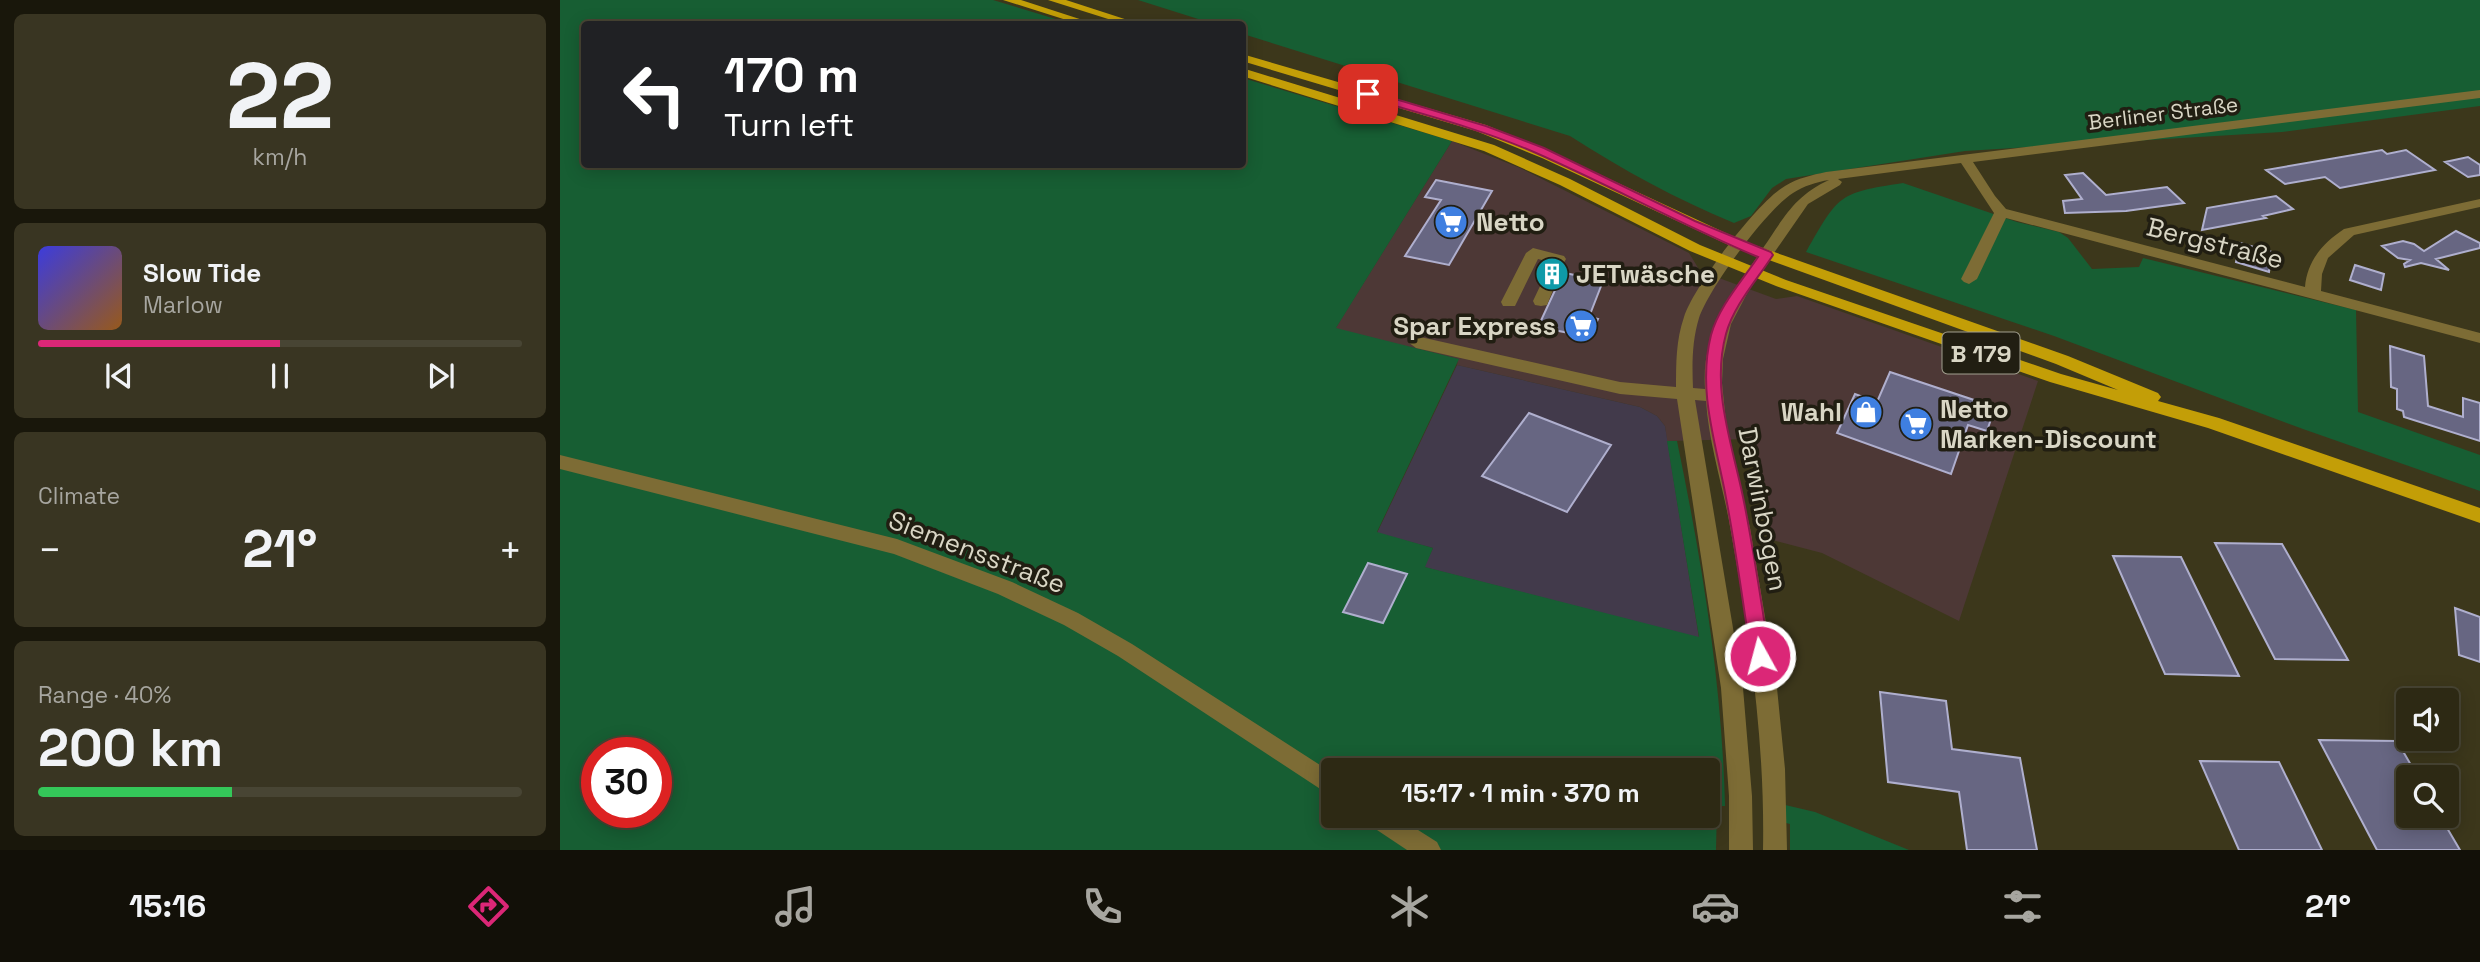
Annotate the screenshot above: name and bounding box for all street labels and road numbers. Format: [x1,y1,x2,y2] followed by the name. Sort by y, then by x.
[2086,90,2240,136] street label: Berliner Straße
[2143,210,2287,276] street label: Bergstraße
[1942,332,2020,374] road number: B 179
[1730,424,1796,594] street label: Darwinbogen
[884,503,1070,601] street label: Siemensstraße

